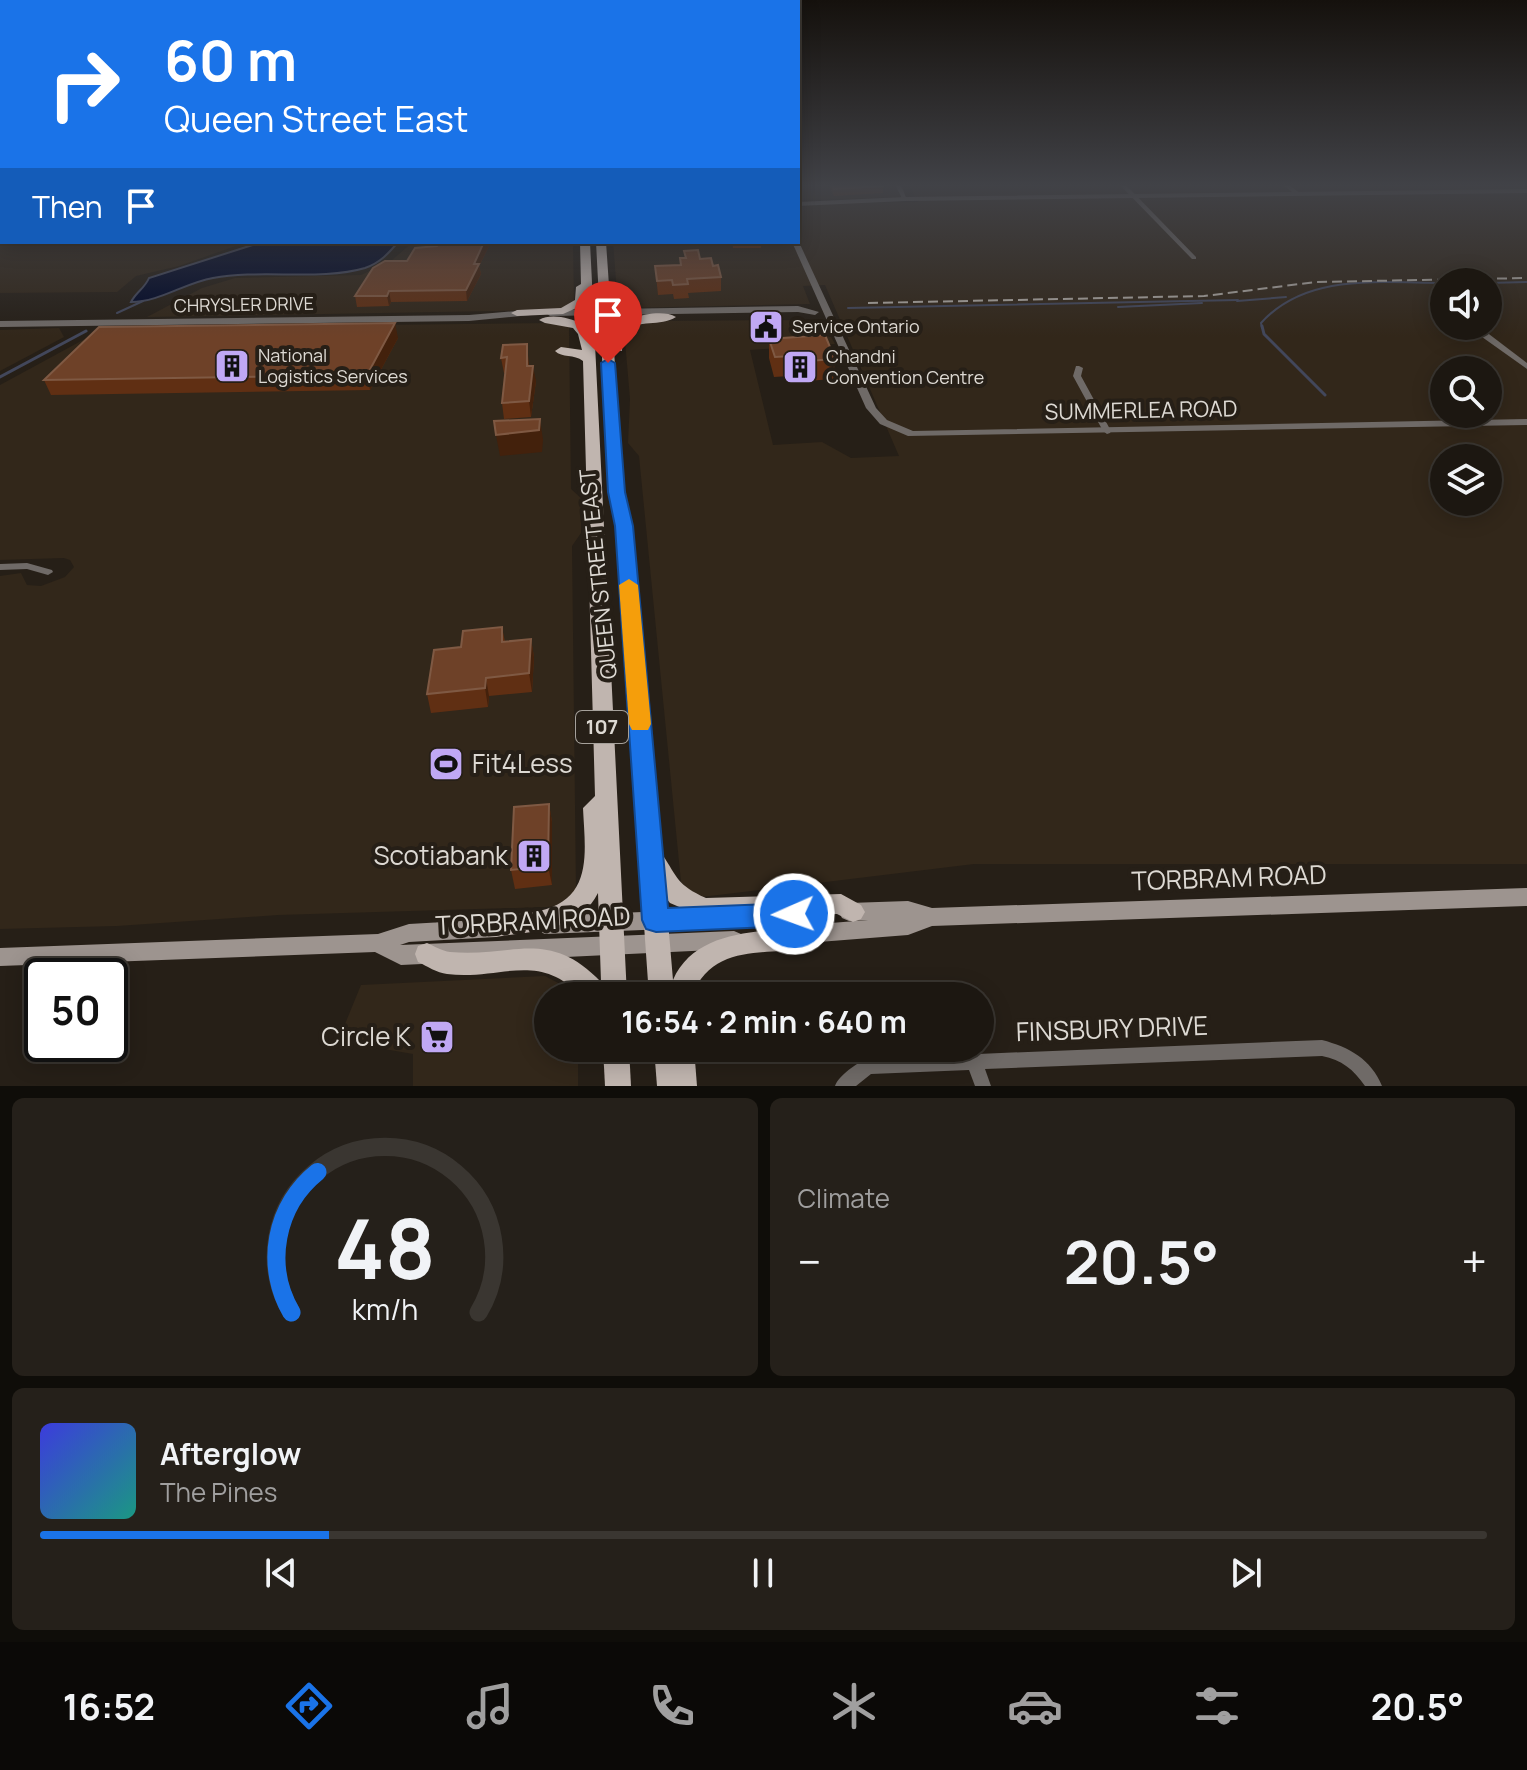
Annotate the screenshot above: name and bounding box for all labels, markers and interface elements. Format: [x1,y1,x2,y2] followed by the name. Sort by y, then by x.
[164,21,297,98] text: 60 m
[32,32,136,136] icon: right
[164,94,468,143] text: Queen Street East
[119,184,163,228] icon: arrive
[32,186,103,227] text: Then
[1430,268,1502,516] map controls
[1430,268,1502,340] button: sound
[574,281,642,363] pin
[174,291,314,317] street label: CHRYSLER DRIVE
[586,293,630,337] icon: arrive
[747,308,785,346] public building icon: Service Ontario
[792,314,920,338] place label: Service Ontario
[258,343,408,388] place label: National Logistics Services
[826,344,984,389] place label: Chandni Convention Centre
[213,347,251,385] building icon: National Logistics Services
[781,348,819,386] building icon: Chandni Convention Centre
[1430,356,1502,428] button: search
[1044,393,1238,427] street label: SUMMERLEA ROAD
[1430,444,1502,516] button: layers
[572,467,624,681] street label: QUEEN STREET EAST
[576,711,628,743] road number: 107
[427,745,465,783] sports icon: Fit4Less
[472,745,573,781] place label: Fit4Less
[373,837,509,873] place label: Scotiabank
[515,837,553,875] building icon: Scotiabank
[1131,856,1327,898] street label: TORBRAM ROAD
[752,872,836,956] position arrow
[435,897,631,943] street label: TORBRAM ROAD
[24,958,128,1062] speed limit sign: 50
[621,1001,907,1042] text: 16:54 · 2 min · 640 m
[1015,1007,1209,1049] street label: FINSBURY DRIVE
[321,1018,412,1054] place label: Circle K
[418,1018,456,1056] supermarket icon: Circle K
[798,1180,890,1216] text: Climate
[334,1190,436,1304] text: 48
[1064,1220,1219,1302] text: 20.5°
[798,1231,821,1291] text: −
[1462,1231,1487,1291] text: +
[352,1290,418,1329] text: km/h
[160,1433,301,1474] text: Afterglow
[160,1474,277,1510] text: The Pines
[259,1551,303,1595] icon: previous
[741,1551,785,1595] icon: pause
[1224,1551,1268,1595] icon: next
[281,1678,337,1734] icon: directions
[462,1678,518,1734] icon: music
[644,1678,700,1734] icon: phone
[826,1678,882,1734] icon: climate
[1007,1678,1063,1734] icon: car
[1189,1678,1245,1734] icon: filters
[63,1682,155,1731] text: 16:52
[1371,1682,1464,1731] text: 20.5°

